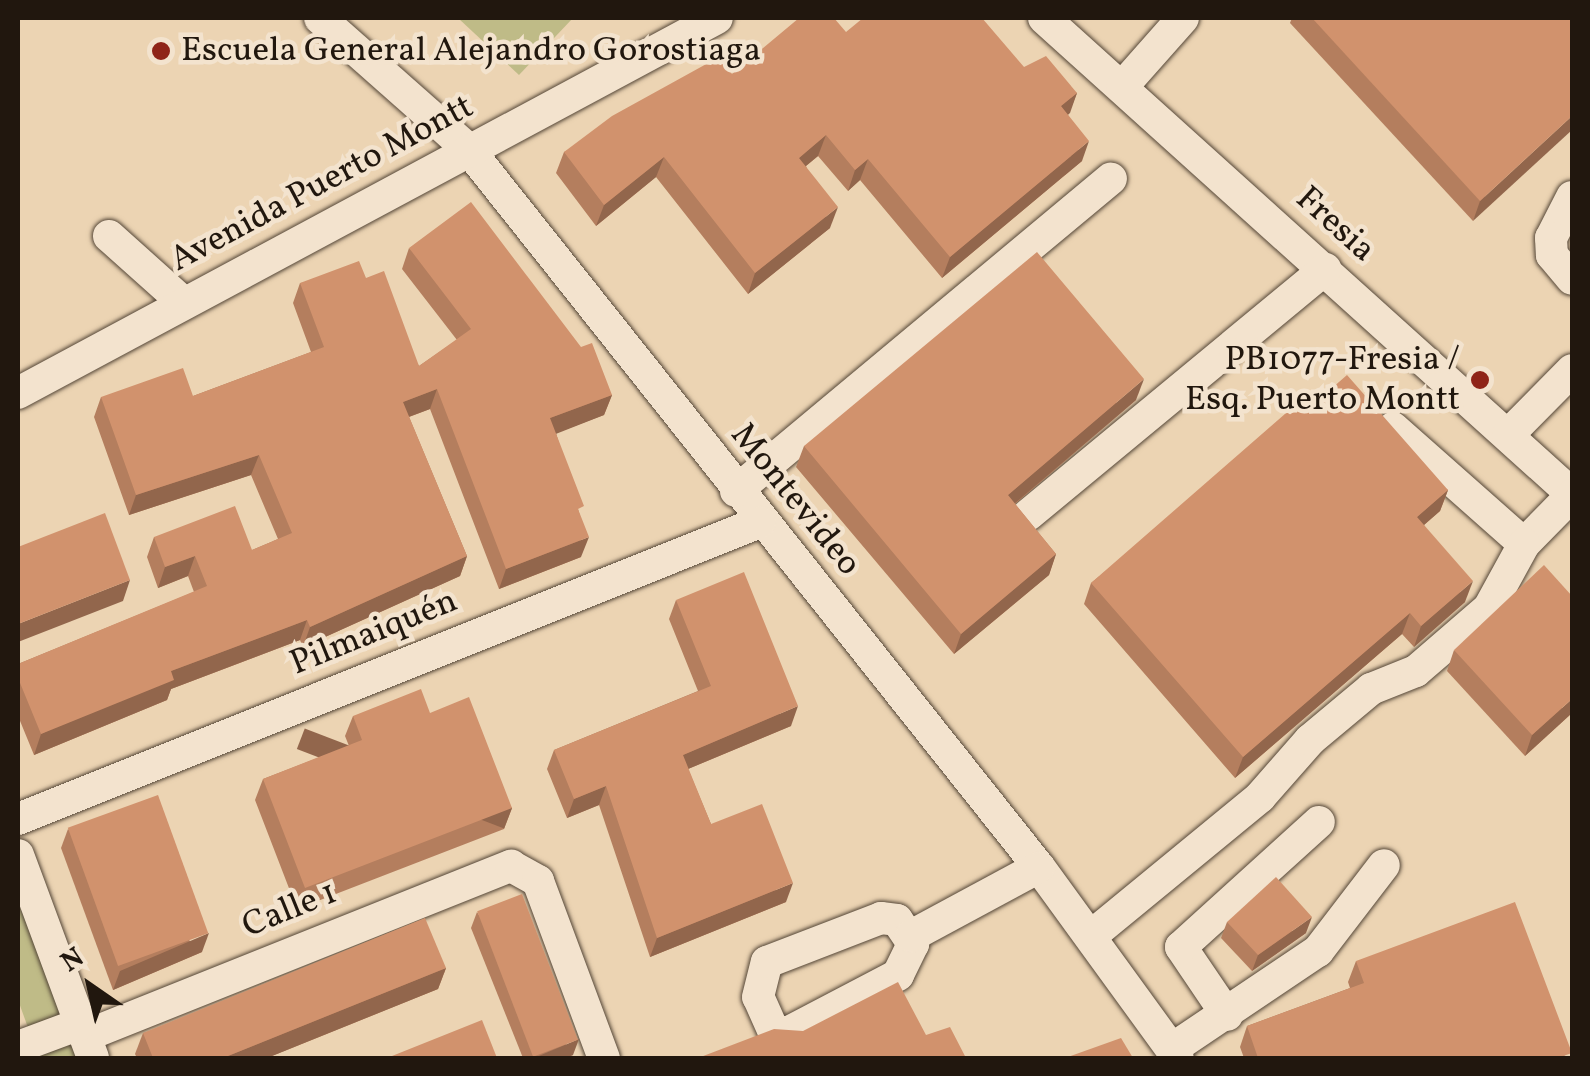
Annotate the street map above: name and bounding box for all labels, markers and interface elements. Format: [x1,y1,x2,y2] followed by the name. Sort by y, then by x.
[181,30,761,72] place label: Escuela General Alejandro Gorostiaga
[150,40,172,62] marker: Escuela General Alejandro Gorostiaga
[163,86,481,282] street label: Avenida Puerto Montt
[1286,178,1384,272] street label: Fresia
[1185,339,1460,421] place label: PB1077-Fresia / Esq. Puerto Montt
[1469,369,1491,391] marker: PB1077-Fresia / Esq. Puerto Montt
[721,415,869,585] street label: Montevideo
[284,580,464,686] street label: Pilmaiquén
[237,872,343,948] street label: Calle 1
[40,936,140,1036] north arrow
[54,939,92,983] text: N

